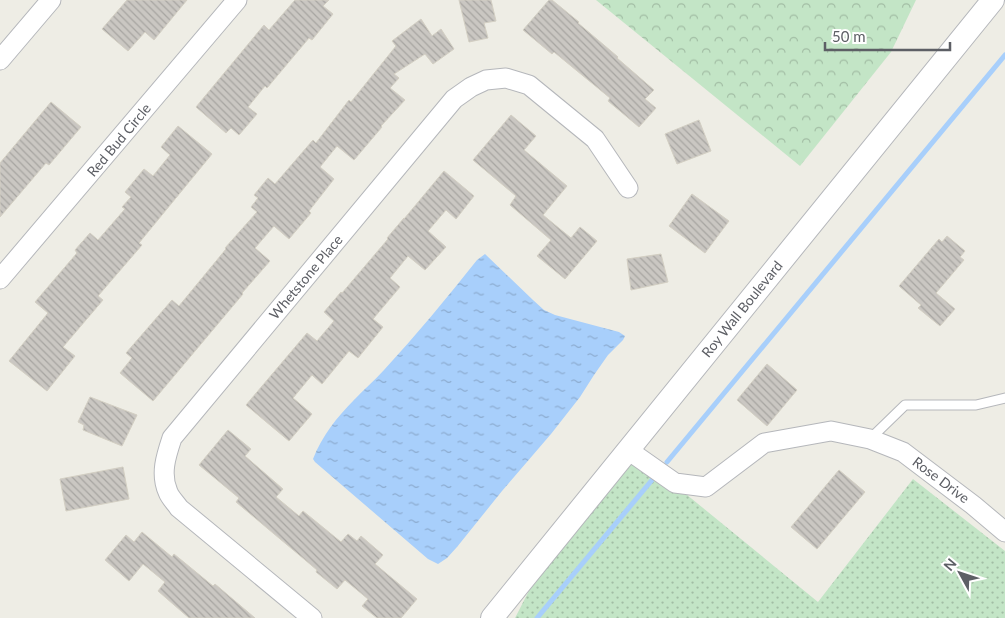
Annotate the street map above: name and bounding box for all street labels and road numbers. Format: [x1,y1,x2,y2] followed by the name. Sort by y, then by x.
[83,100,154,180] street label: Red Bud Circle
[265,231,346,322] street label: Whetstone Place
[698,257,786,360] street label: Roy Wall Boulevard
[910,453,973,506] street label: Rose Drive

